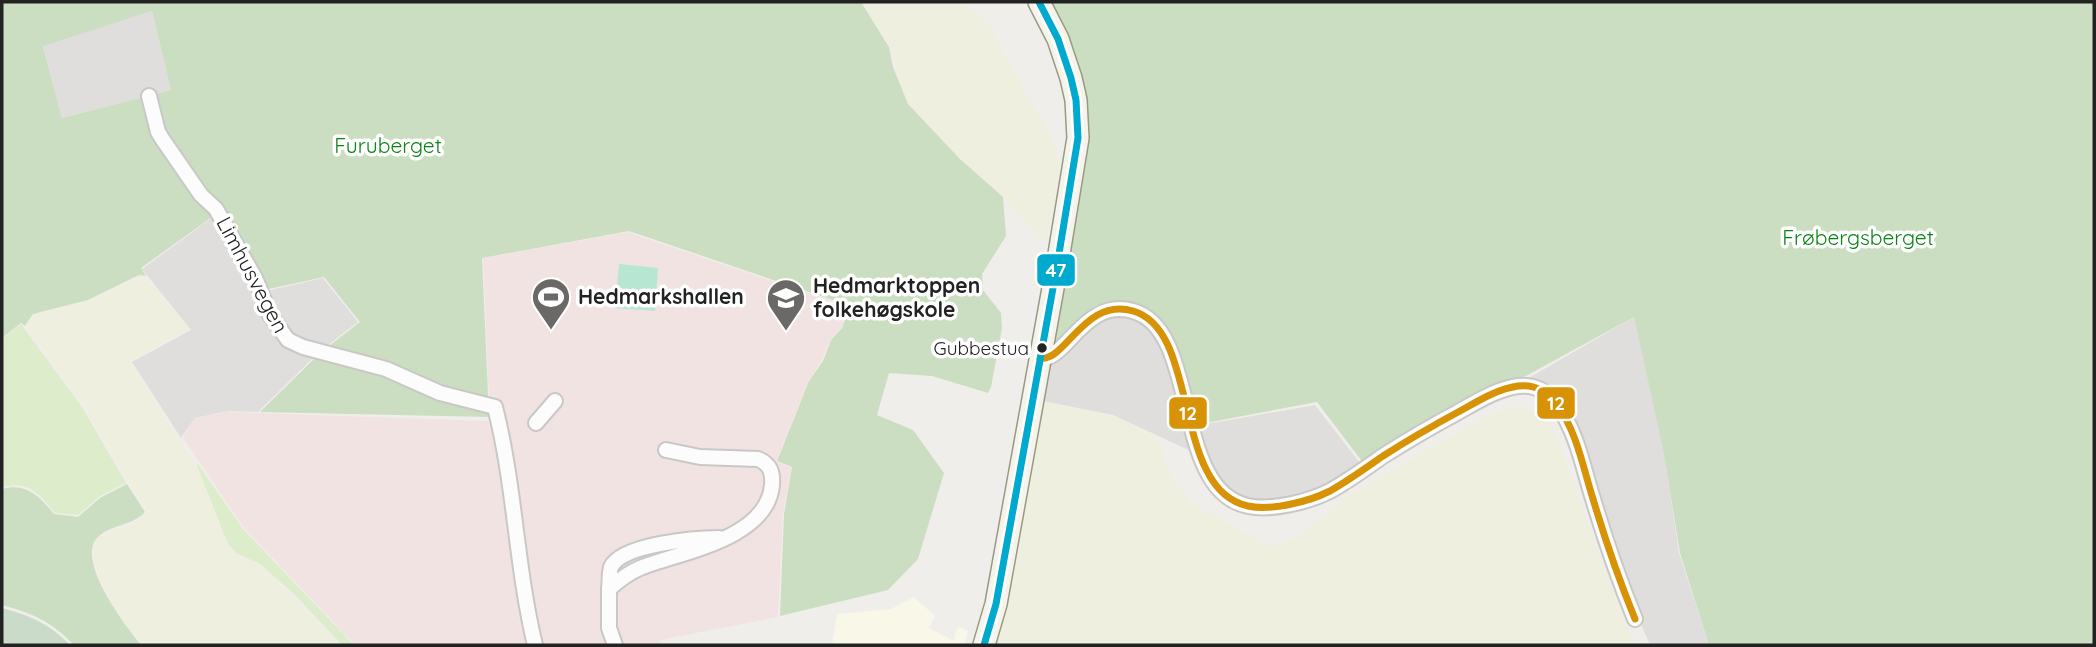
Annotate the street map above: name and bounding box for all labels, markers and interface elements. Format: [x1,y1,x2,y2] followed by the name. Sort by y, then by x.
[334,132,442,158] park label: Furuberget
[211,212,294,337] street label: Limhusvegen
[1782,224,1934,250] park label: Frøbergsberget
[1036,253,1076,287] line badge: 47
[1045,258,1067,282] text: 47
[813,272,980,322] place label: Hedmarktoppen folkehøgskole
[530,276,572,331] sports icon: Hedmarkshallen
[765,277,807,332] school or university icon: Hedmarktoppen folkehøgskole
[578,283,744,309] place label: Hedmarkshallen
[934,336,1029,360] place label: Gubbestua
[1035,341,1049,355] marker: Gubbestua
[1536,386,1576,420] line badge: 12
[1547,391,1565,415] text: 12
[1168,396,1208,430] line badge: 12
[1179,401,1197,425] text: 12

